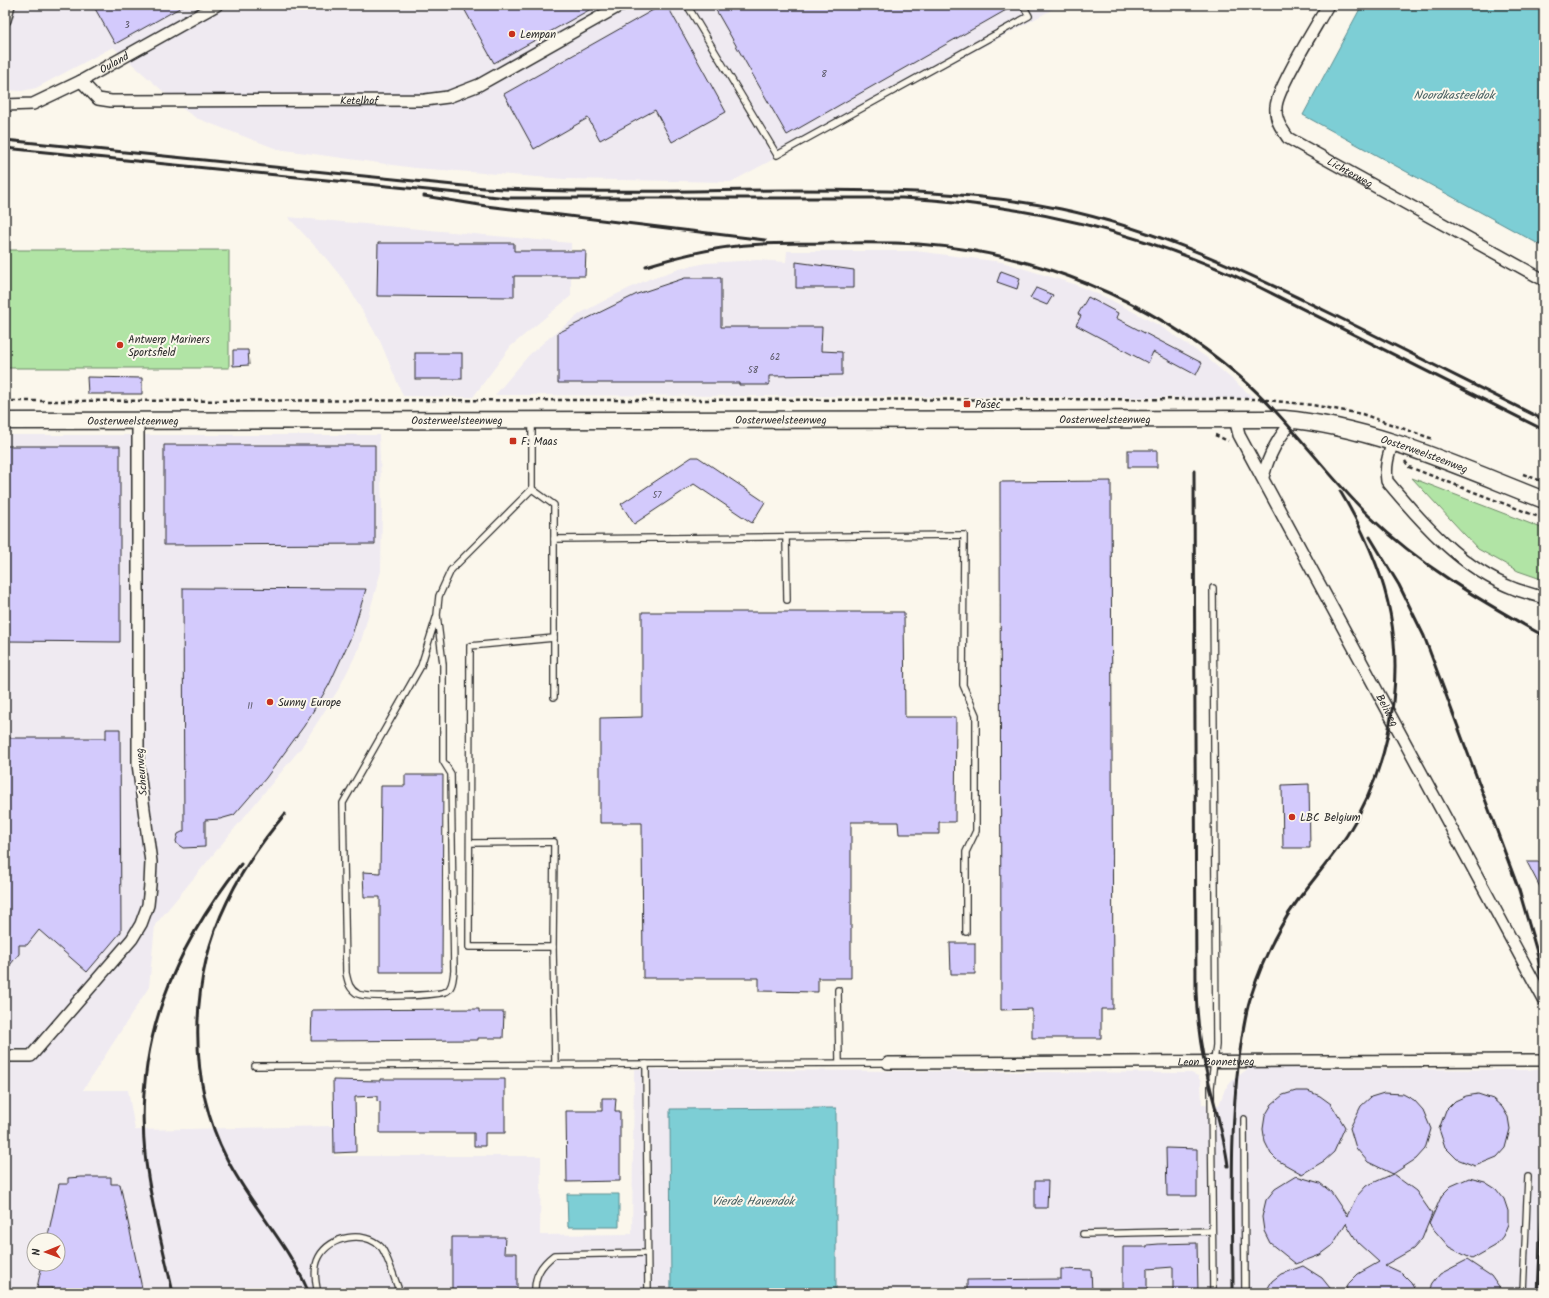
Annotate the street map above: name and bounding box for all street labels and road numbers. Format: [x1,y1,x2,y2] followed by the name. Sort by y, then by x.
[96,48,133,79] street label: Ouland
[340,92,380,110] street label: Ketelhof
[1323,153,1376,193] street label: Lichterweg
[1059,411,1151,429] street label: Oosterweelsteenweg
[411,412,503,430] street label: Oosterweelsteenweg
[735,412,827,430] street label: Oosterweelsteenweg
[87,413,179,431] street label: Oosterweelsteenweg
[1378,431,1470,479] street label: Oosterweelsteenweg
[1370,691,1403,730] street label: Beliweg
[131,747,153,797] street label: Scheurweg
[1178,1053,1254,1072] street label: Leon Bonnetweg

